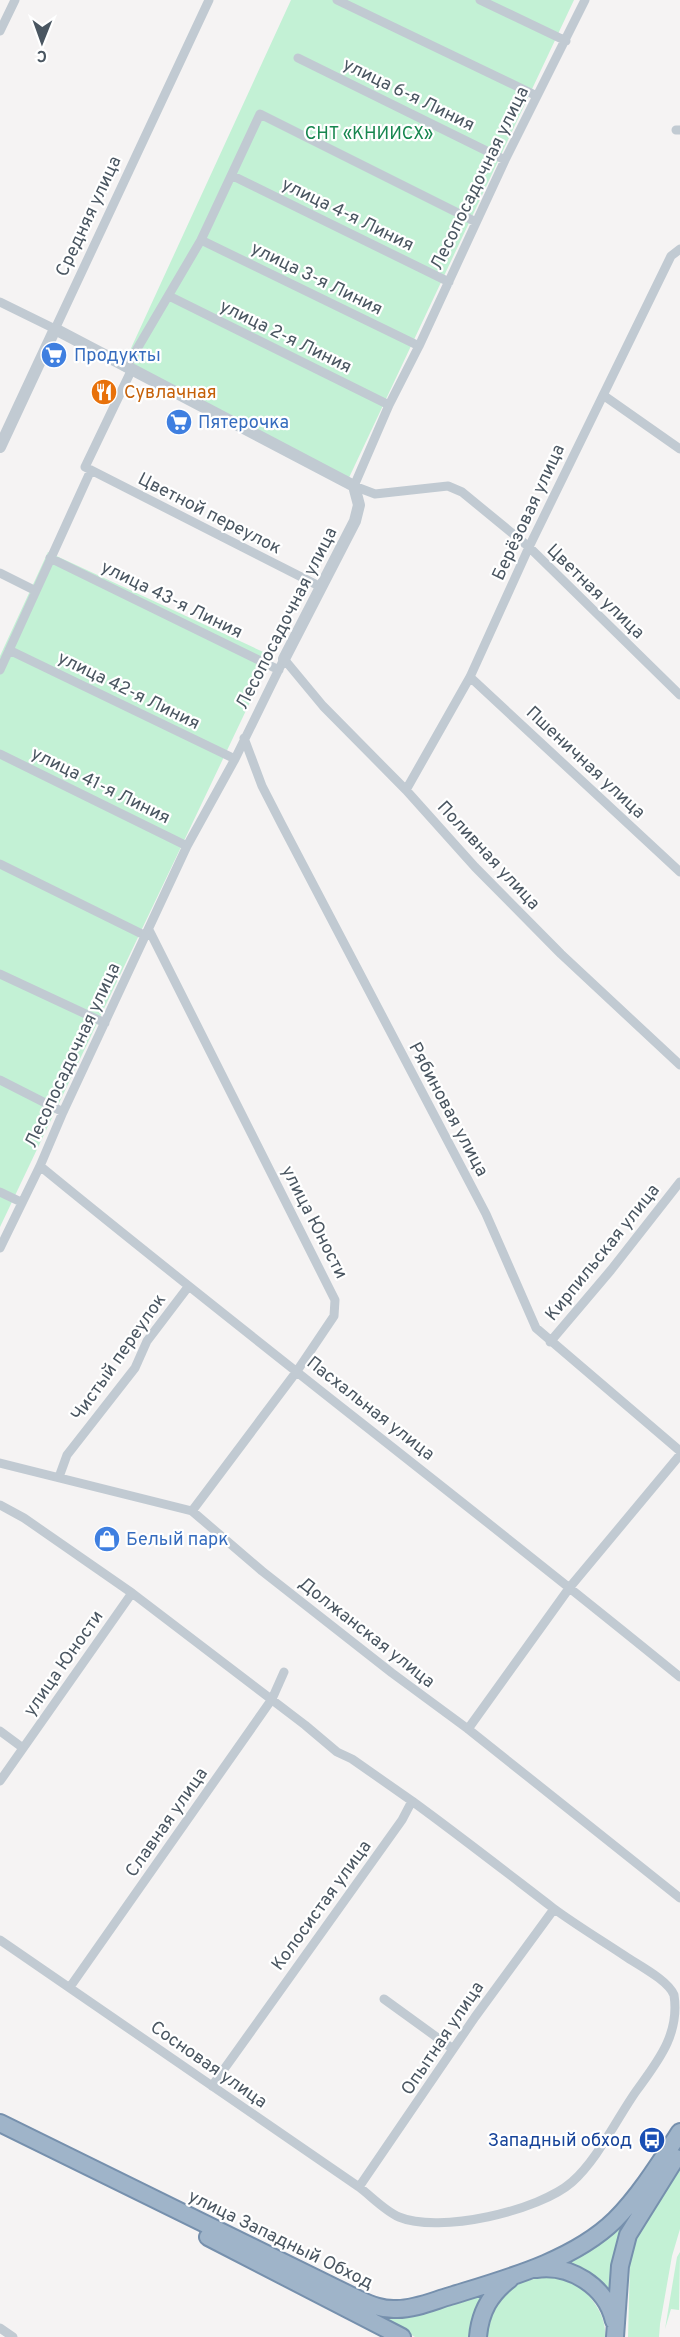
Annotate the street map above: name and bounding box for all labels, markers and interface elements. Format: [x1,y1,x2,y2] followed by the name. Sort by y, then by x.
[12,12,72,72] north arrow
[36,45,47,65] text: С
[339,53,478,137] street label: улица 6-я Линия
[426,83,535,274] street label: Лесопосадочная улица
[305,123,433,146] park label: СНТ «КНИИСХ»
[51,153,127,281] street label: Средняя улица
[277,173,417,257] street label: улица 4-я Линия
[247,237,386,321] street label: улица 3-я Линия
[215,295,355,379] street label: улица 2-я Линия
[39,340,69,370] supermarket icon: Продукты
[74,345,161,368] place label: Продукты
[89,377,119,407] restaurant icon: Сувлачная
[124,382,217,405] place label: Сувлачная
[164,407,194,437] supermarket icon: Пятерочка
[198,412,289,435] place label: Пятерочка
[488,441,571,584] street label: Берёзовая улица
[134,468,285,561] street label: Цветной переулок
[231,524,343,714] street label: Лесопосадочная улица
[541,539,649,645] street label: Цветная улица
[97,556,246,645] street label: улица 43-я Линия
[53,647,203,736] street label: улица 42-я Линия
[520,702,650,824] street label: Пшеничная улица
[27,743,174,830] street label: улица 41-я Линия
[431,797,544,915] street label: Поливная улица
[20,959,126,1152] street label: Лесопосадочная улица
[403,1039,493,1181] street label: Рябиновая улица
[275,1162,352,1283] street label: улица Юности
[541,1180,665,1326] street label: Кирпильская улица
[67,1290,172,1426] street label: Чистый переулок
[301,1352,439,1466] street label: Пасхальная улица
[92,1524,122,1554] shop icon: Белый парк
[126,1529,229,1552] place label: Белый парк
[293,1573,439,1694] street label: Должанская улица
[19,1606,109,1721] street label: улица Юности
[121,1763,214,1882] street label: Славная улица
[267,1836,377,1976] street label: Колосистая улица
[397,1977,490,2100] street label: Опытная улица
[145,2016,271,2114] street label: Сосновая улица
[637,2125,667,2155] bus stop icon: Западный обход
[488,2130,632,2153] place label: Западный обход
[184,2185,377,2295] street label: улица Западный Обход

